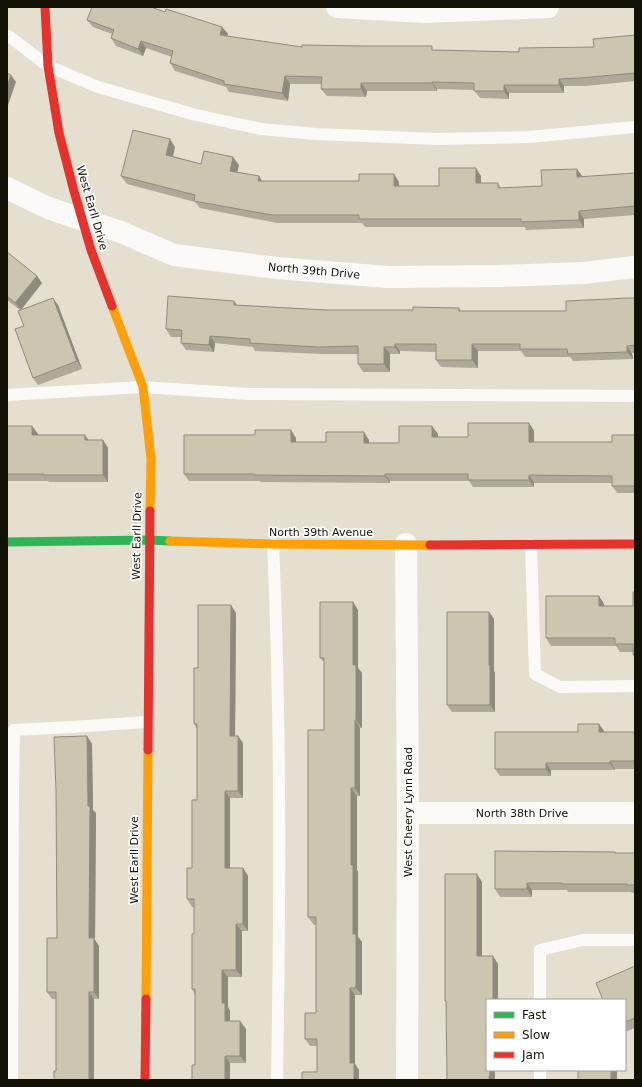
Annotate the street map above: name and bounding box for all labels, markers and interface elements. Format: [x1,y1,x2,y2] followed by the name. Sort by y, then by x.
[74,164,110,252] street label: West Earll Drive
[267,260,361,282] street label: North 39th Drive
[130,492,144,580] street label: West Earll Drive
[269,526,373,539] street label: North 39th Avenue
[402,747,415,877] street label: West Cheery Lynn Road
[476,807,568,820] street label: North 38th Drive
[128,816,141,904] street label: West Earll Drive
[486,999,626,1071] legend
[522,1008,546,1022] text: Fast
[522,1028,550,1042] text: Slow
[521,1048,545,1062] text: Jam

